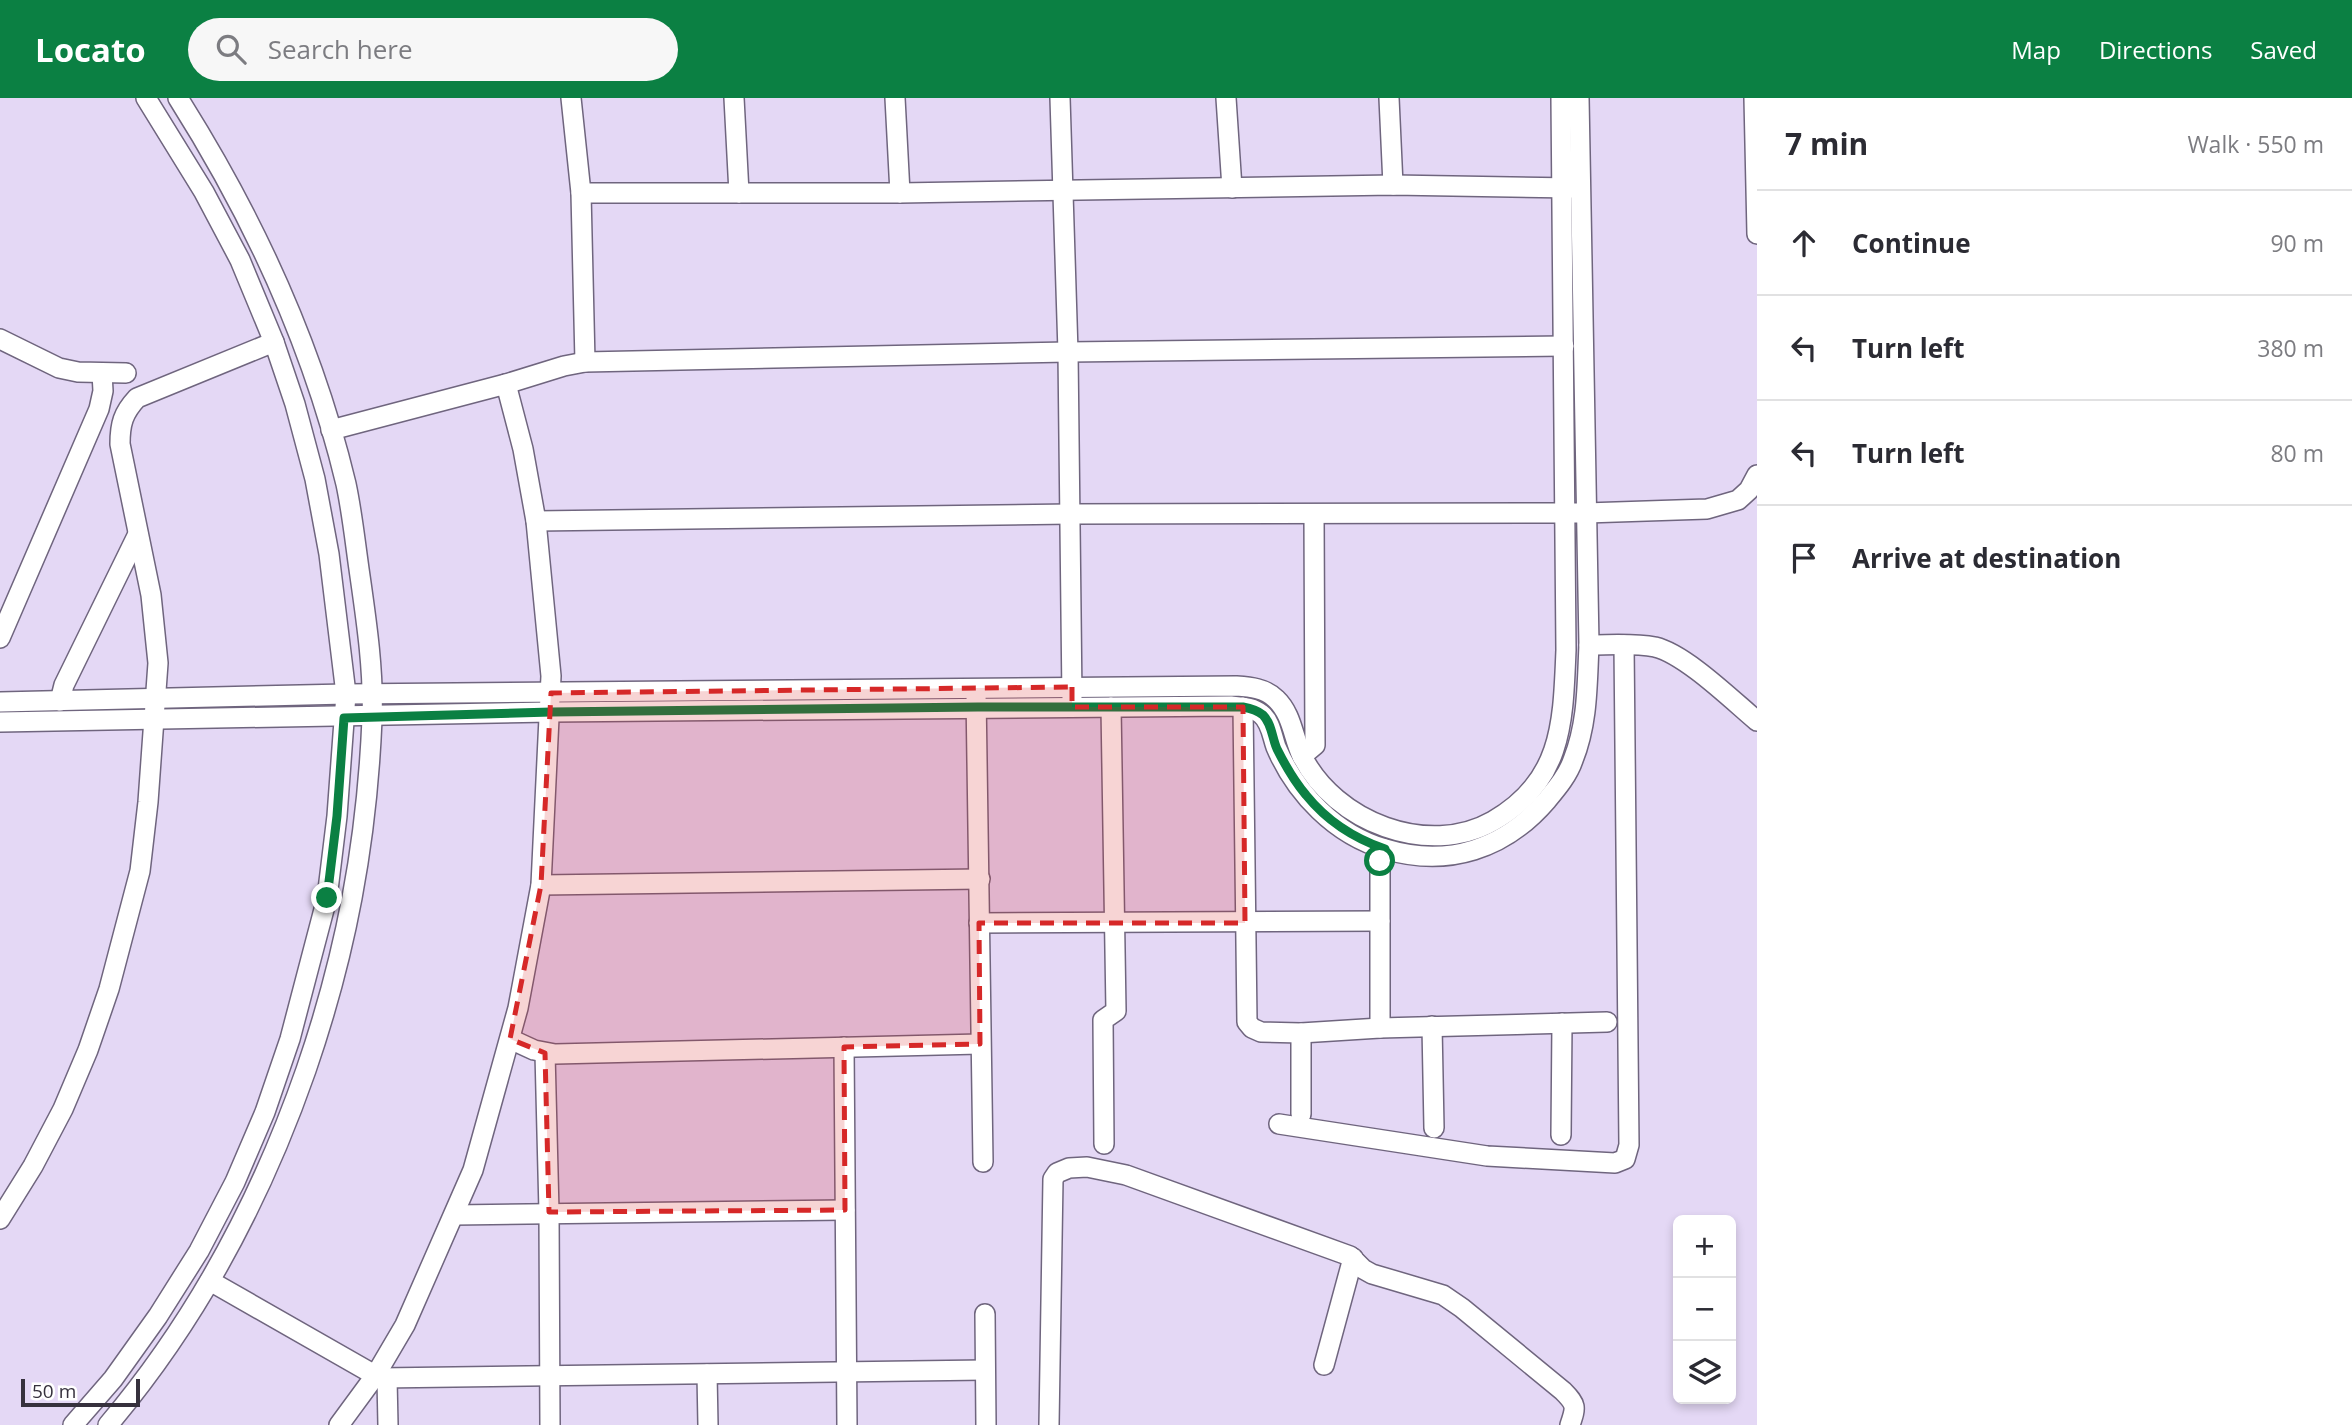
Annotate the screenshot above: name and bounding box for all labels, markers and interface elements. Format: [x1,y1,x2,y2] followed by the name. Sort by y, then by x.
[188,18,678,81] search box
[35,27,146,72] text: Locato
[212,30,250,68] icon: search
[268,31,413,67] text: Search here
[2011,33,2061,66] text: Map
[2099,33,2212,66] text: Directions
[2250,33,2317,66] text: Saved
[1785,123,1868,164] text: 7 min
[2187,128,2324,160] text: Walk · 550 m
[1785,224,1823,262] icon: ahead
[1852,225,1971,261] text: Continue
[2270,227,2324,259] text: 90 m
[1785,329,1823,367] icon: left
[1852,330,1964,366] text: Turn left
[2257,332,2324,364] text: 380 m
[1785,434,1823,472] icon: left
[1852,435,1964,471] text: Turn left
[2270,437,2324,469] text: 80 m
[1785,539,1823,577] icon: arrive
[1852,540,2121,576] text: Arrive at destination
[1364,845,1395,876] route start
[311,882,342,913] route end
[1673,1215,1736,1404] map controls
[1673,1215,1736,1278] button: +
[1673,1278,1736,1341] button: −
[1673,1341,1736,1404] button: layers
[21,1376,140,1408] scale bar
[32,1378,76,1404] text: 50 m

